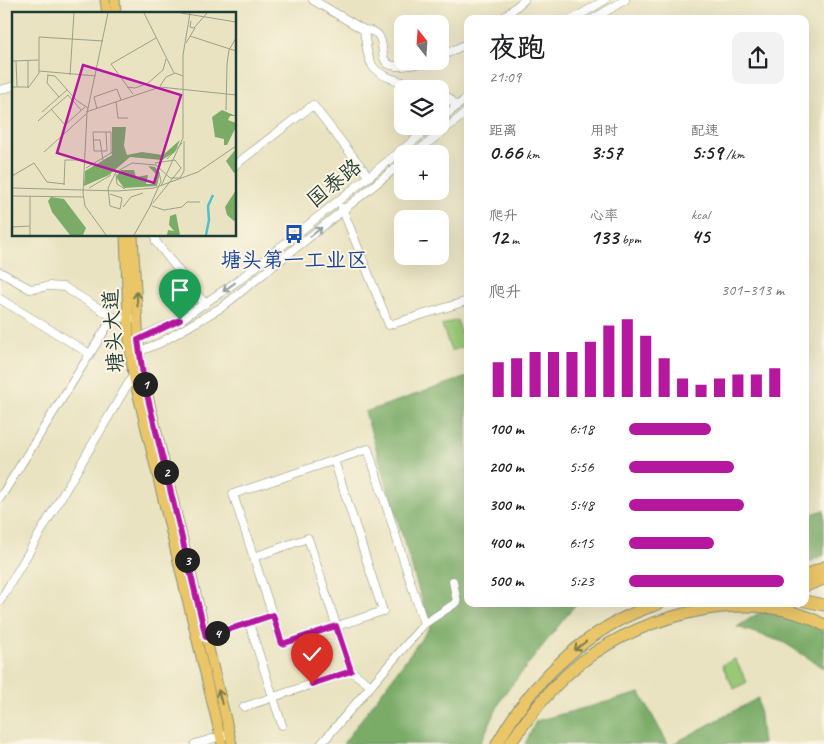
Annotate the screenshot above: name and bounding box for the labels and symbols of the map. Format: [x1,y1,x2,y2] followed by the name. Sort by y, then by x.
[12,12,236,236] inset map
[394,15,449,70] north arrow
[301,153,367,213] street label: 国泰路
[283,223,305,245] bus stop icon: 塘头第一工业区
[310,227,323,238] one-way arrow
[221,247,368,273] place label: 塘头第一工业区
[159,269,201,320] pin
[222,282,236,292] one-way arrow
[97,288,129,374] street label: 塘头大道
[132,291,141,307] one-way arrow
[132,372,158,396] pin: 1
[154,460,178,484] pin: 2
[174,548,200,572] pin: 3
[204,620,230,646] pin: 4
[291,633,333,684] pin
[574,641,587,652] one-way arrow
[215,689,224,705] one-way arrow

